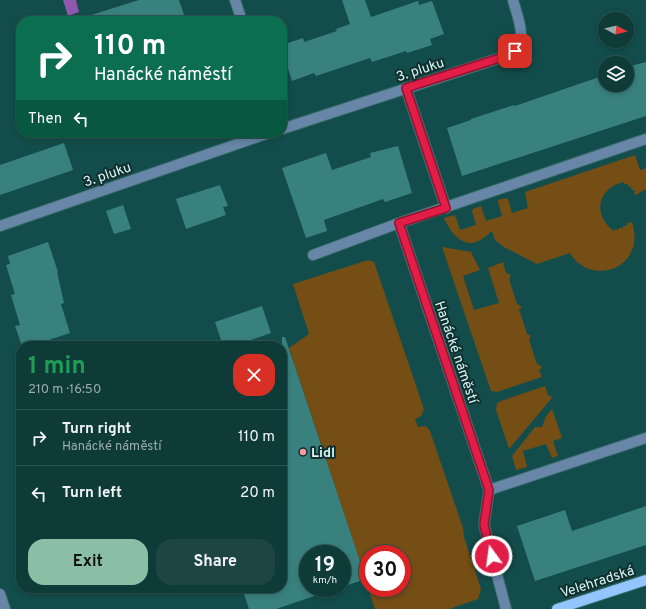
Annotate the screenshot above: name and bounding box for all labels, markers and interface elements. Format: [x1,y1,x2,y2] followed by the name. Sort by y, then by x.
[598,12,634,48] north arrow
[598,12,634,92] map controls
[94,29,166,65] text: 110 m
[28,32,80,84] icon: right
[498,34,532,68] pin
[504,40,526,62] icon: arrive
[394,55,447,86] street label: 3. pluku
[598,56,634,92] button: layers
[94,64,232,87] text: Hanácké náměstí
[70,108,92,130] icon: left
[28,110,62,129] text: Then
[81,159,134,191] street label: 3. pluku
[430,299,482,407] street label: Hanácké náměstí
[28,352,86,382] text: 1 min
[233,354,275,396] button: close
[28,382,101,398] text: 210 m · 16:50
[62,420,131,439] text: Turn right
[28,427,50,449] icon: right
[238,428,275,447] text: 110 m
[62,439,162,455] text: Hanácké náměstí
[311,445,335,462] place label: Lidl
[298,447,308,457] marker: Lidl
[28,483,50,505] icon: left
[62,484,122,503] text: Turn left
[240,484,275,503] text: 20 m
[471,535,513,577] position arrow
[28,539,148,585] button: Exit
[156,539,275,585] button: Share
[359,545,411,597] speed limit sign: 30
[315,553,335,579] text: 19
[558,563,637,602] street label: Velehradská
[313,574,337,587] text: km/h

